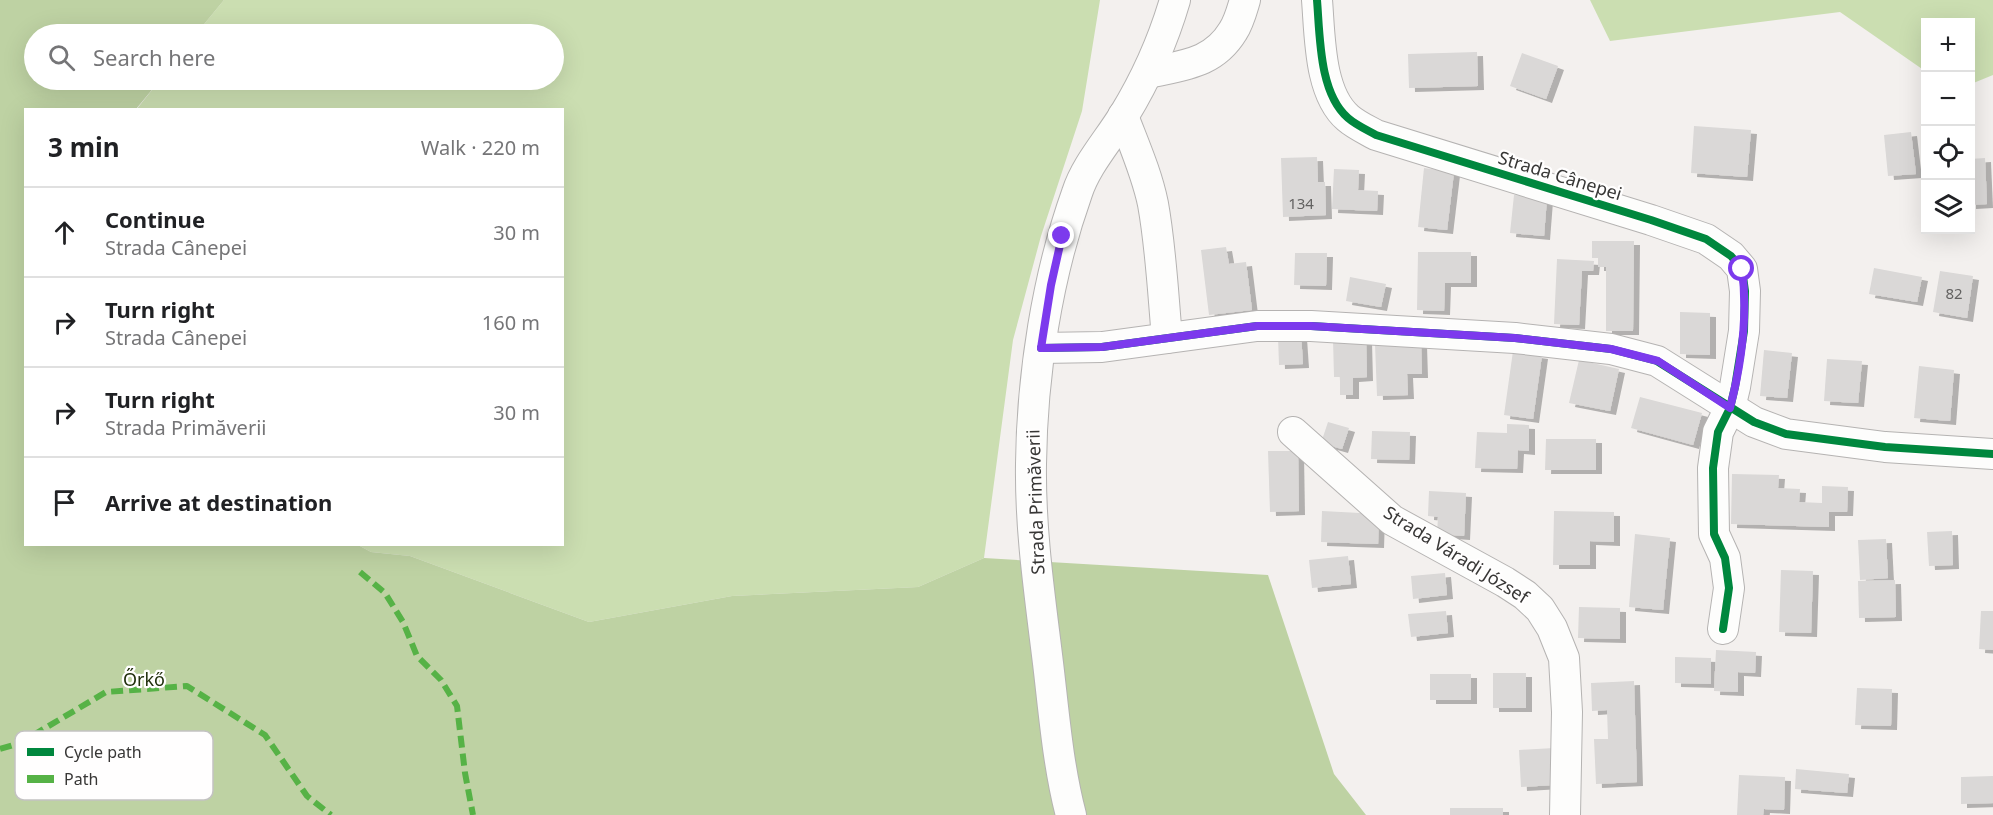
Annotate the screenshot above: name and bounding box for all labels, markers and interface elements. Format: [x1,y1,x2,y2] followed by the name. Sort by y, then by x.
[1921,18,1975,234] map controls
[1921,18,1975,72] button: +
[24,24,564,90] search box
[45,41,78,74] icon: search
[93,42,215,72] text: Search here
[1921,72,1975,126] button: −
[1921,126,1975,180] button: locate
[48,129,120,165] text: 3 min
[421,134,540,161] text: Walk · 220 m
[1496,145,1625,205] street label: Strada Cânepei
[1921,180,1975,234] button: layers
[1288,193,1314,213] house number: 134
[105,204,205,234] text: Continue
[48,216,81,249] icon: ahead
[493,219,540,246] text: 30 m
[1048,222,1074,248] route end
[105,234,247,261] text: Strada Cânepei
[1728,255,1754,281] route start
[1945,283,1963,303] house number: 82
[105,294,215,324] text: Turn right
[48,306,81,339] icon: right
[482,309,540,336] text: 160 m
[105,324,247,351] text: Strada Cânepei
[105,384,215,414] text: Turn right
[48,396,81,429] icon: right
[493,399,540,426] text: 30 m
[105,414,266,441] text: Strada Primăverii
[1020,429,1050,575] street label: Strada Primăverii
[48,486,81,519] icon: arrive
[105,487,332,517] text: Arrive at destination
[1380,500,1534,609] street label: Strada Váradi József
[123,667,165,691] park label: Őrkő
[15,731,213,800] legend
[64,741,142,763] text: Cycle path
[64,768,98,790] text: Path

